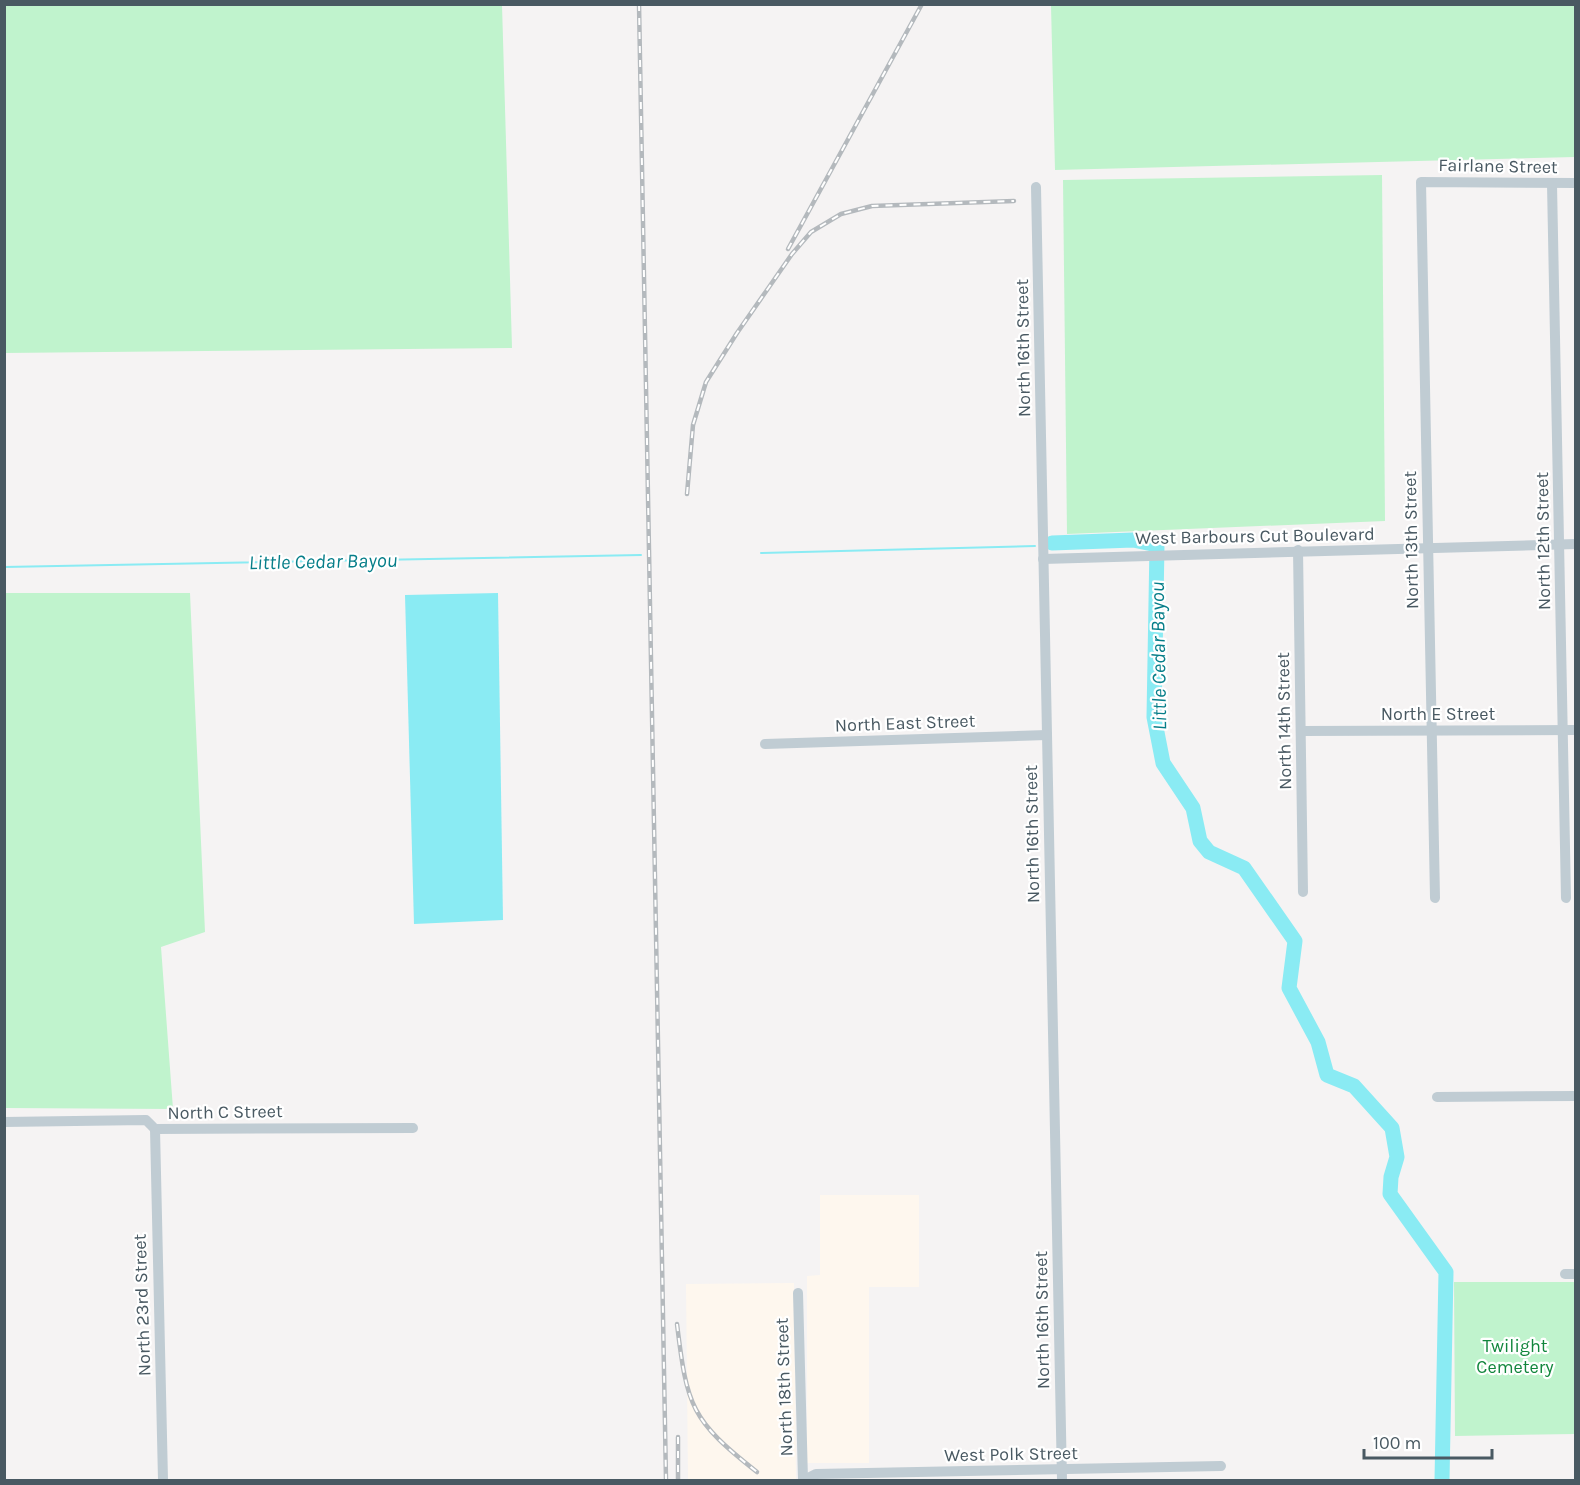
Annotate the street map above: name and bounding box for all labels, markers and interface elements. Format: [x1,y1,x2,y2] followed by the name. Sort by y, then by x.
[1438,154,1558,178] street label: Fairlane Street
[1011,279,1035,417] street label: North 16th Street
[1399,470,1423,609] street label: North 13th Street
[1531,471,1555,610] street label: North 12th Street
[1135,523,1375,549] street label: West Barbours Cut Boulevard
[248,549,398,574] water label: Little Cedar Bayou
[1146,581,1171,731] water label: Little Cedar Bayou
[1272,652,1296,790] street label: North 14th Street
[1381,703,1495,725] street label: North E Street
[834,710,976,736] street label: North East Street
[1020,765,1044,903] street label: North 16th Street
[167,1100,283,1124] street label: North C Street
[129,1233,155,1377] street label: North 23rd Street
[1030,1251,1054,1389] street label: North 16th Street
[771,1317,797,1457] street label: North 18th Street
[1476,1335,1554,1378] park label: Twilight Cemetery
[1364,1422,1492,1460] scale bar
[1373,1432,1421,1454] text: 100 m
[944,1442,1078,1466] street label: West Polk Street

